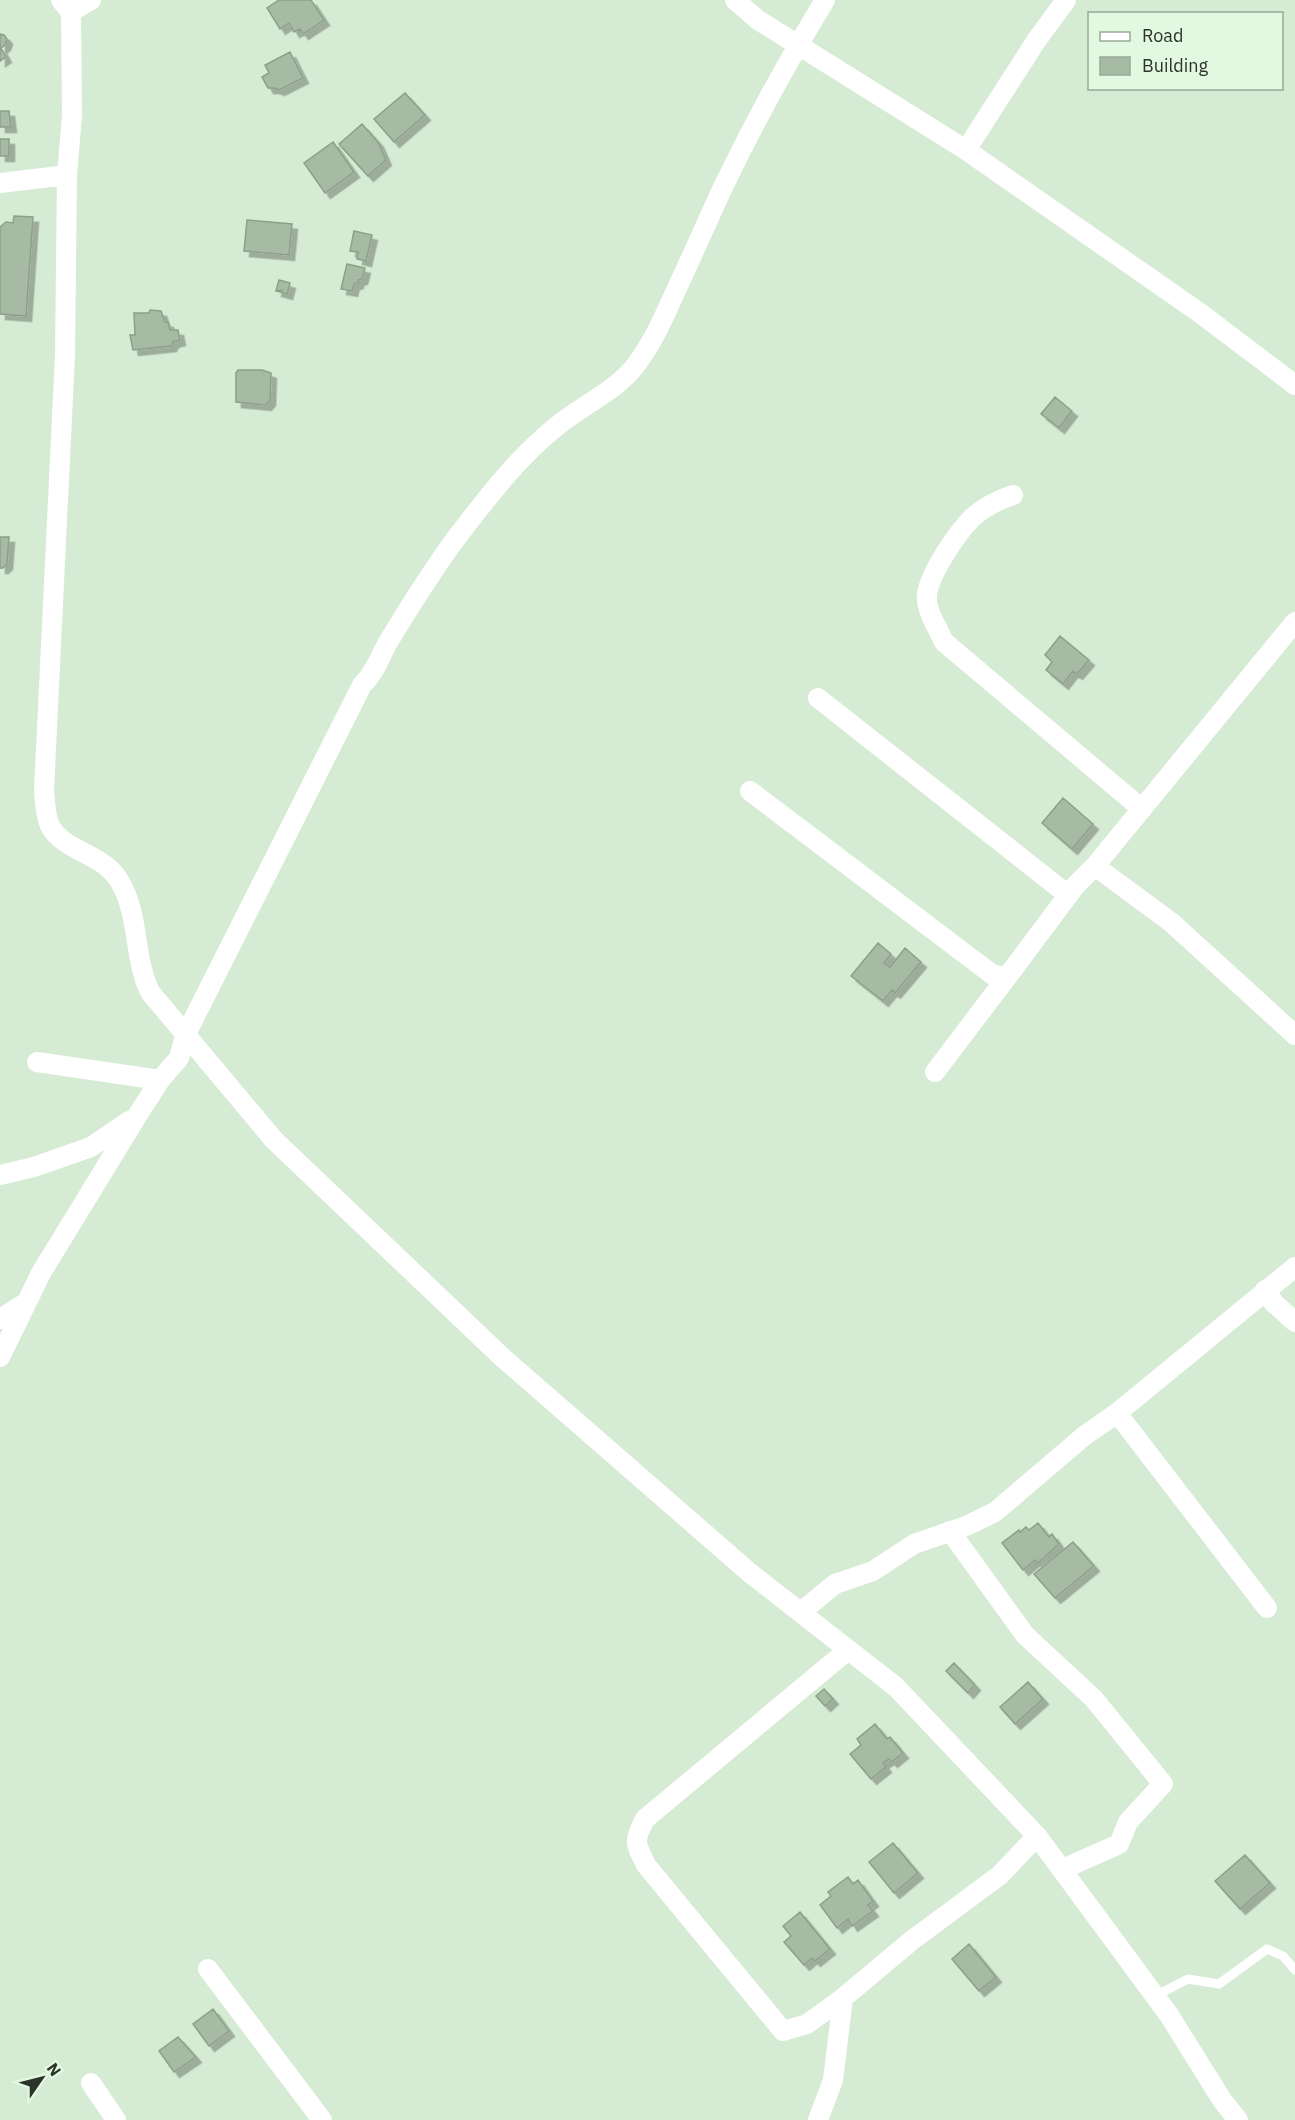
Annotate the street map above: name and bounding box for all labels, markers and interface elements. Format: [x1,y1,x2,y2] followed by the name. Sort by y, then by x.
[1088,12,1283,90] legend
[1142,24,1183,47] text: Road
[1142,54,1209,77] text: Building
[12,2048,72,2108] north arrow
[43,2059,66,2080] text: N

